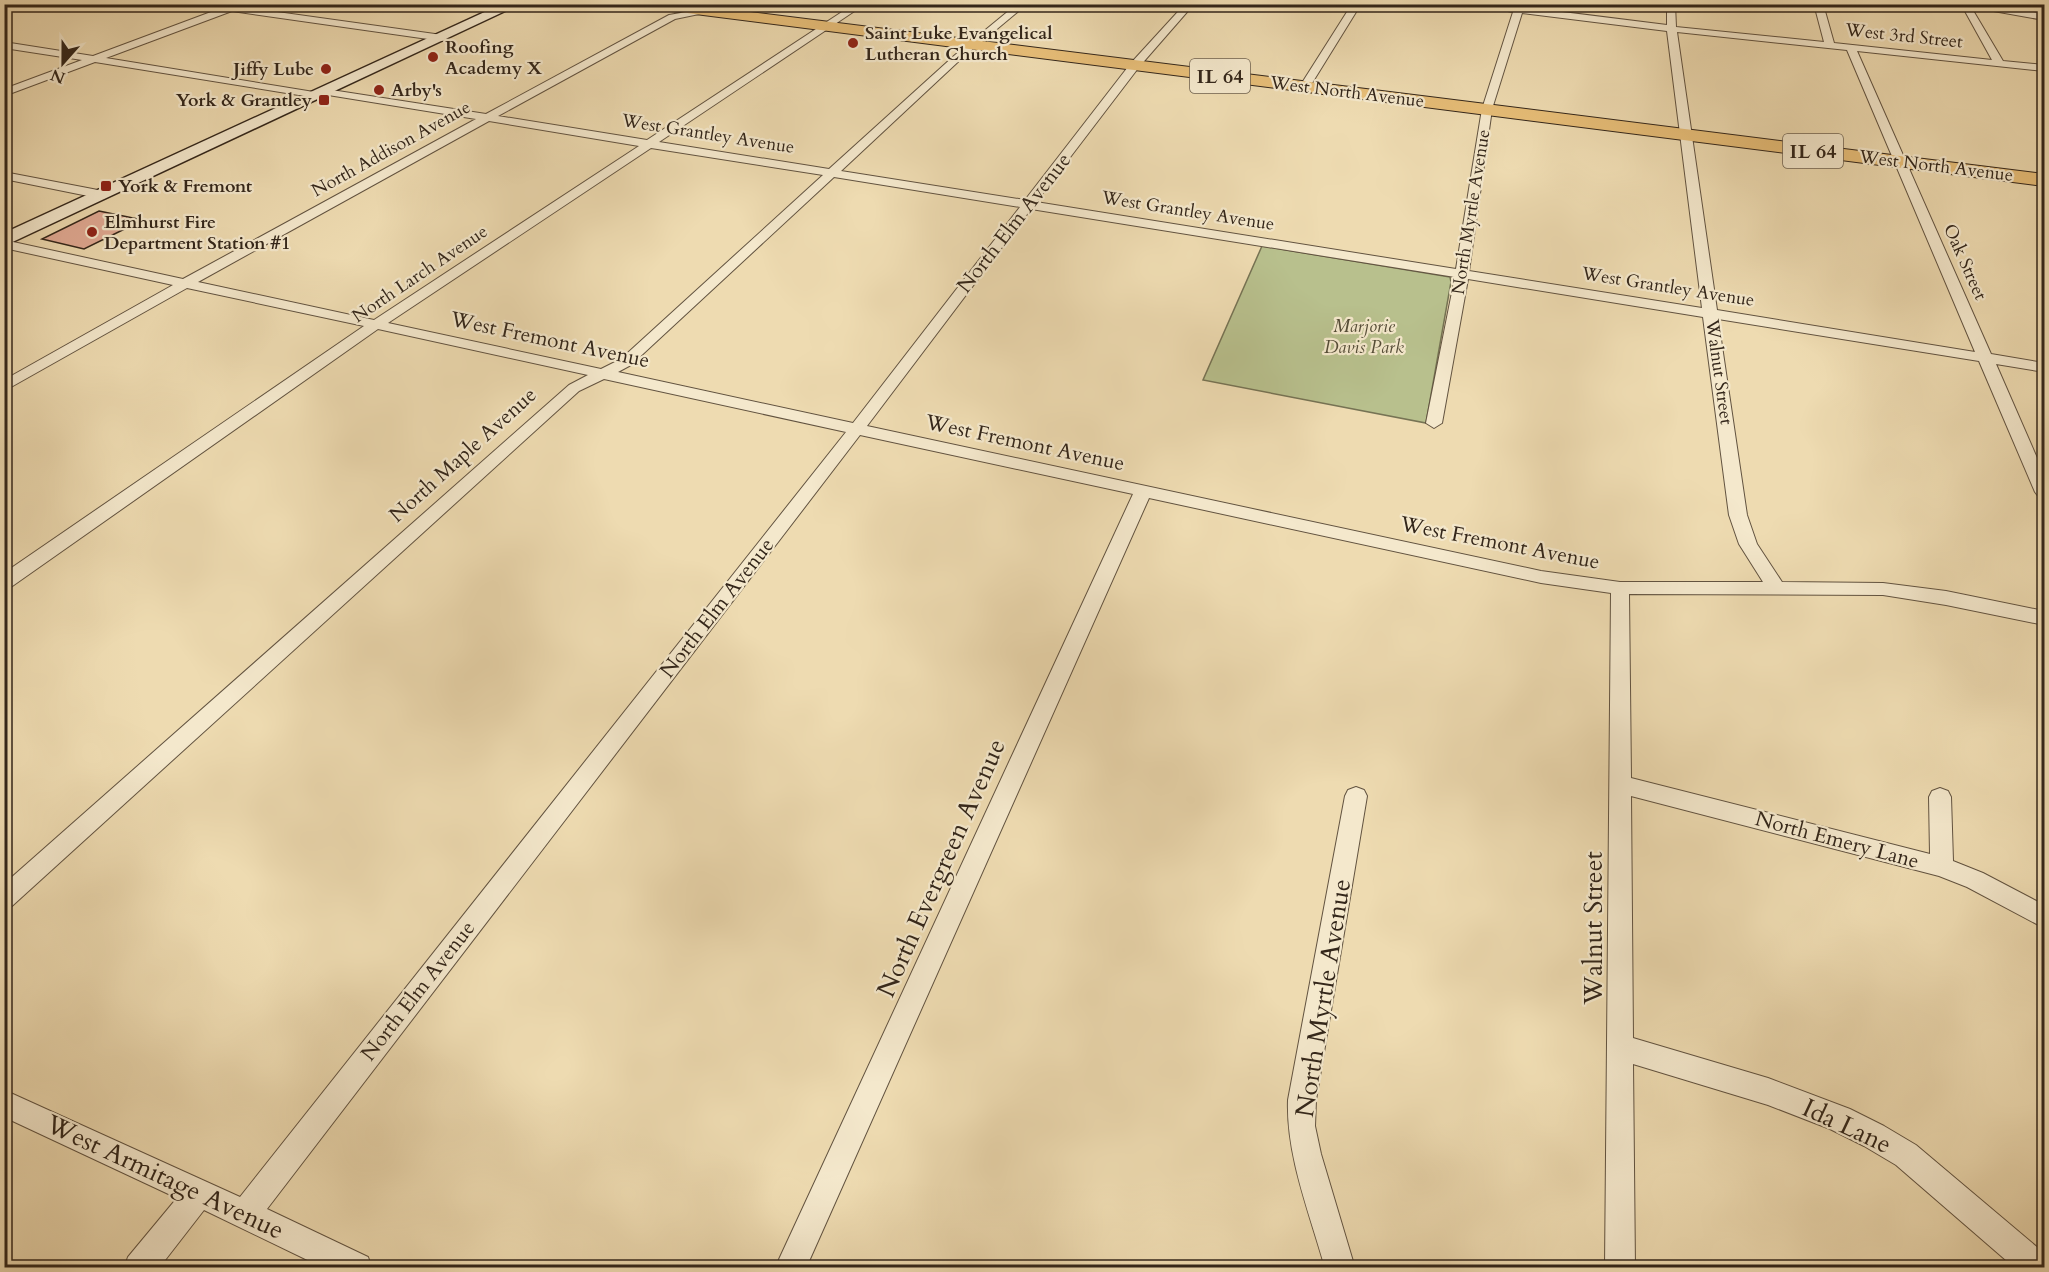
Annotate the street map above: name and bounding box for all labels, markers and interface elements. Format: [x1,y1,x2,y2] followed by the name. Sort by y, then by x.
[1843,17,1964,55] street label: West 3rd Street
[865,21,1052,67] place label: Saint Luke Evangelical Lutheran Church
[33,33,93,93] north arrow
[445,35,543,81] place label: Roofing Academy X
[846,36,860,50] marker: Saint Luke Evangelical Lutheran Church
[426,50,440,64] marker: Roofing Academy X
[230,57,314,82] place label: Jiffy Lube
[1190,59,1250,93] road number: IL 64
[319,62,333,76] marker: Jiffy Lube
[47,63,68,89] text: N
[1268,70,1425,114] street label: West North Avenue
[391,78,442,103] place label: Arby's
[372,83,386,97] marker: Arby's
[176,88,313,113] place label: York & Grantley
[317,93,331,107] marker: York & Grantley
[307,95,475,203] street label: North Addison Avenue
[619,108,796,160] street label: West Grantley Avenue
[1446,128,1496,296] street label: North Myrtle Avenue
[1783,134,1843,168] road number: IL 64
[1857,144,2014,188] street label: West North Avenue
[950,147,1078,299] street label: North Elm Avenue
[118,174,253,199] place label: York & Fremont
[99,179,113,193] marker: York & Fremont
[1099,185,1276,237] street label: West Grantley Avenue
[104,210,290,256] place label: Elmhurst Fire Department Station #1
[347,219,493,329] street label: North Larch Avenue
[1937,220,1993,304] street label: Oak Street
[85,225,99,239] marker: Elmhurst Fire Department Station #1
[1579,261,1756,313] street label: West Grantley Avenue
[447,305,652,375] street label: West Fremont Avenue
[1324,314,1404,360] park label: Marjorie Davis Park
[1699,317,1739,427] street label: Walnut Street
[383,381,543,529] street label: North Maple Avenue
[922,408,1127,478] street label: West Fremont Avenue
[1397,509,1602,577] street label: West Fremont Avenue
[653,532,781,684] street label: North Elm Avenue
[868,733,1014,1003] street label: North Evergreen Avenue
[1752,804,1922,876] street label: North Emery Lane
[1576,851,1611,1006] street label: Walnut Street
[1287,876,1359,1120] street label: North Myrtle Avenue
[354,915,482,1067] street label: North Elm Avenue
[1797,1090,1897,1162] street label: Ida Lane
[39,1106,290,1248] street label: West Armitage Avenue

